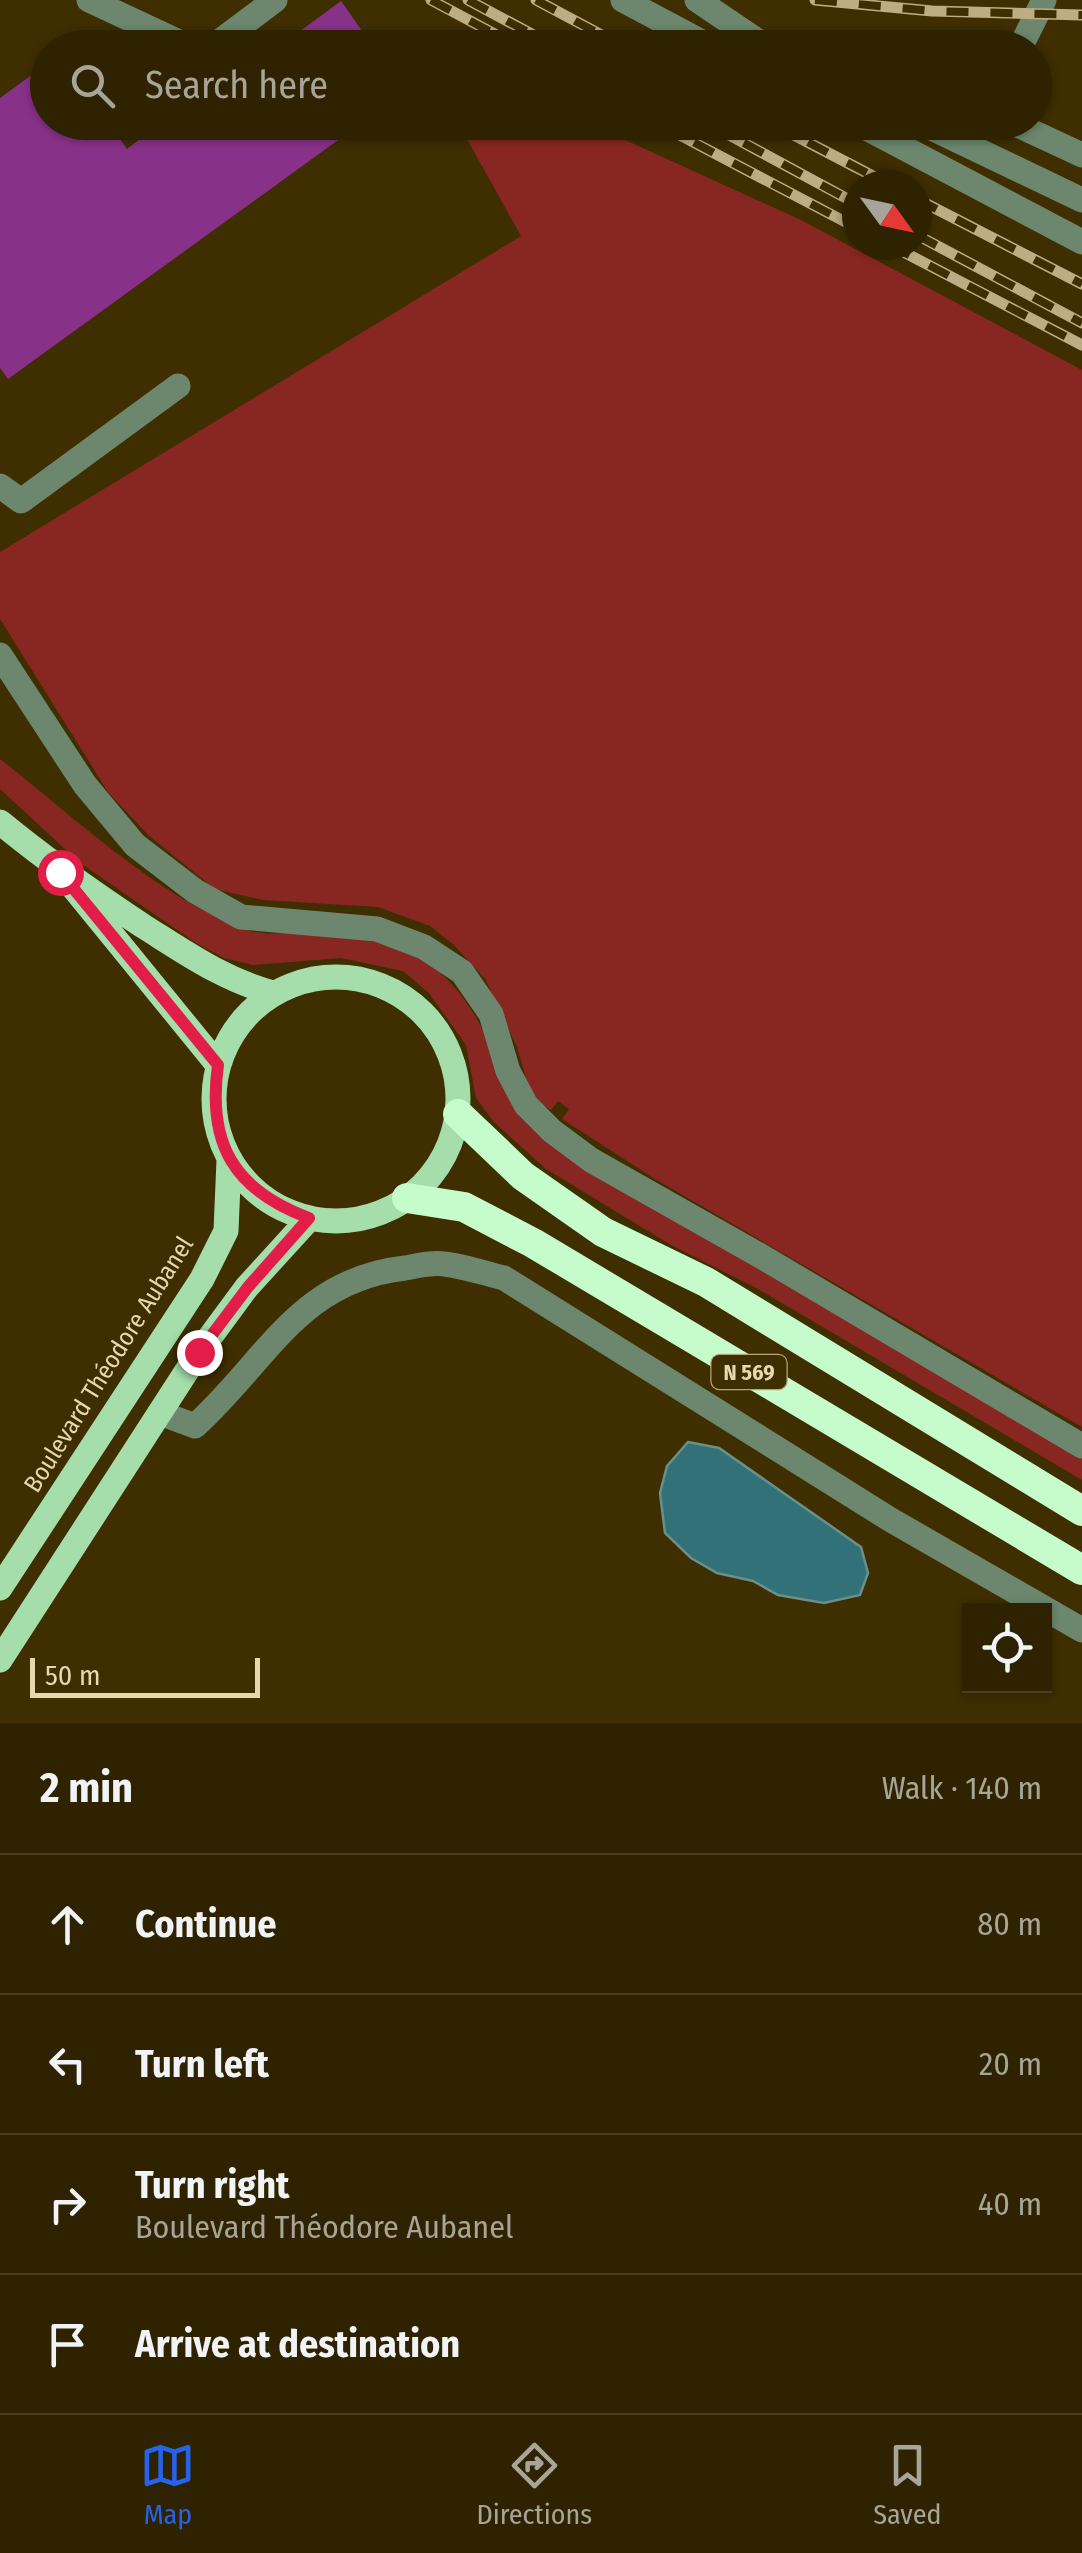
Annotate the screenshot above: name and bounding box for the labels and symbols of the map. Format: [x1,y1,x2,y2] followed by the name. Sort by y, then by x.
[842,170,932,260] north arrow
[38,850,84,896] route start
[18,1231,200,1498] street label: Boulevard Théodore Aubanel
[177,1330,223,1376] route end
[712,1355,786,1389] road number: N 569
[30,1653,260,1698] scale bar

